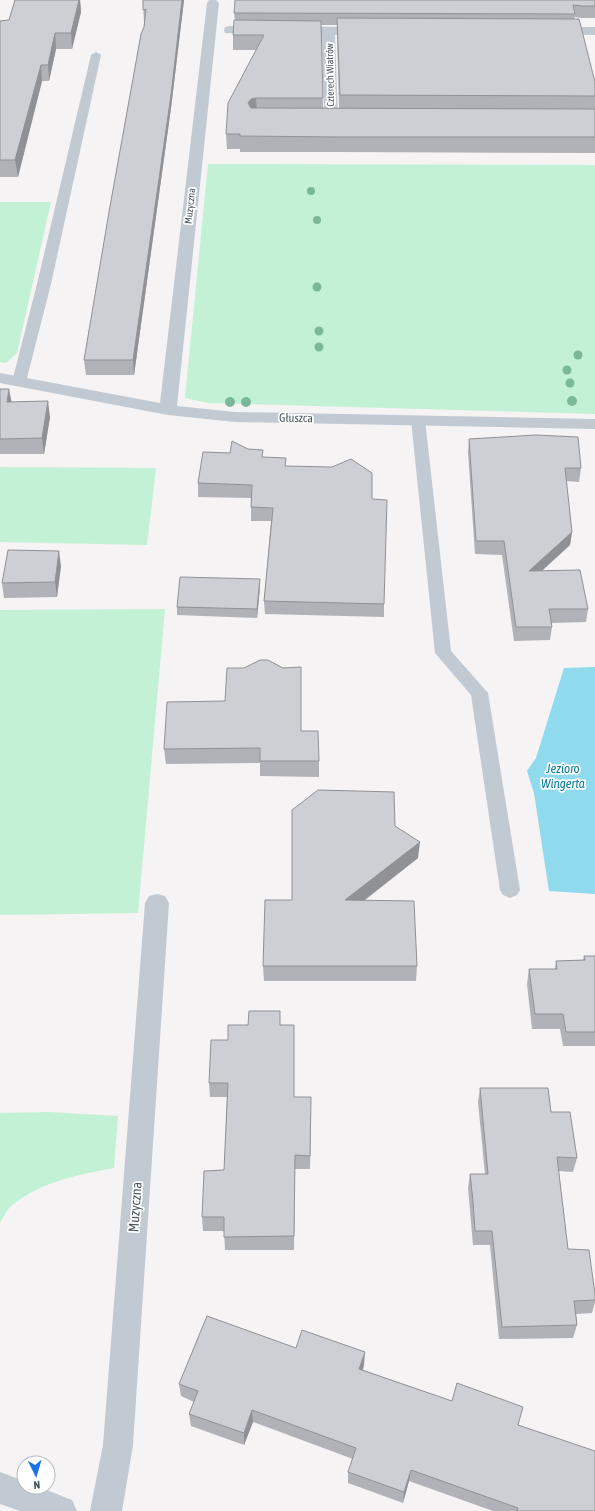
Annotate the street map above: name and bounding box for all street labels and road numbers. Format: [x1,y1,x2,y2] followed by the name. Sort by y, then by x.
[324,43,336,107] street label: Czterech Wiatrów
[183,187,197,224] street label: Muzyczna
[279,411,313,425] street label: Głuszca
[125,1181,145,1233] street label: Muzyczna

